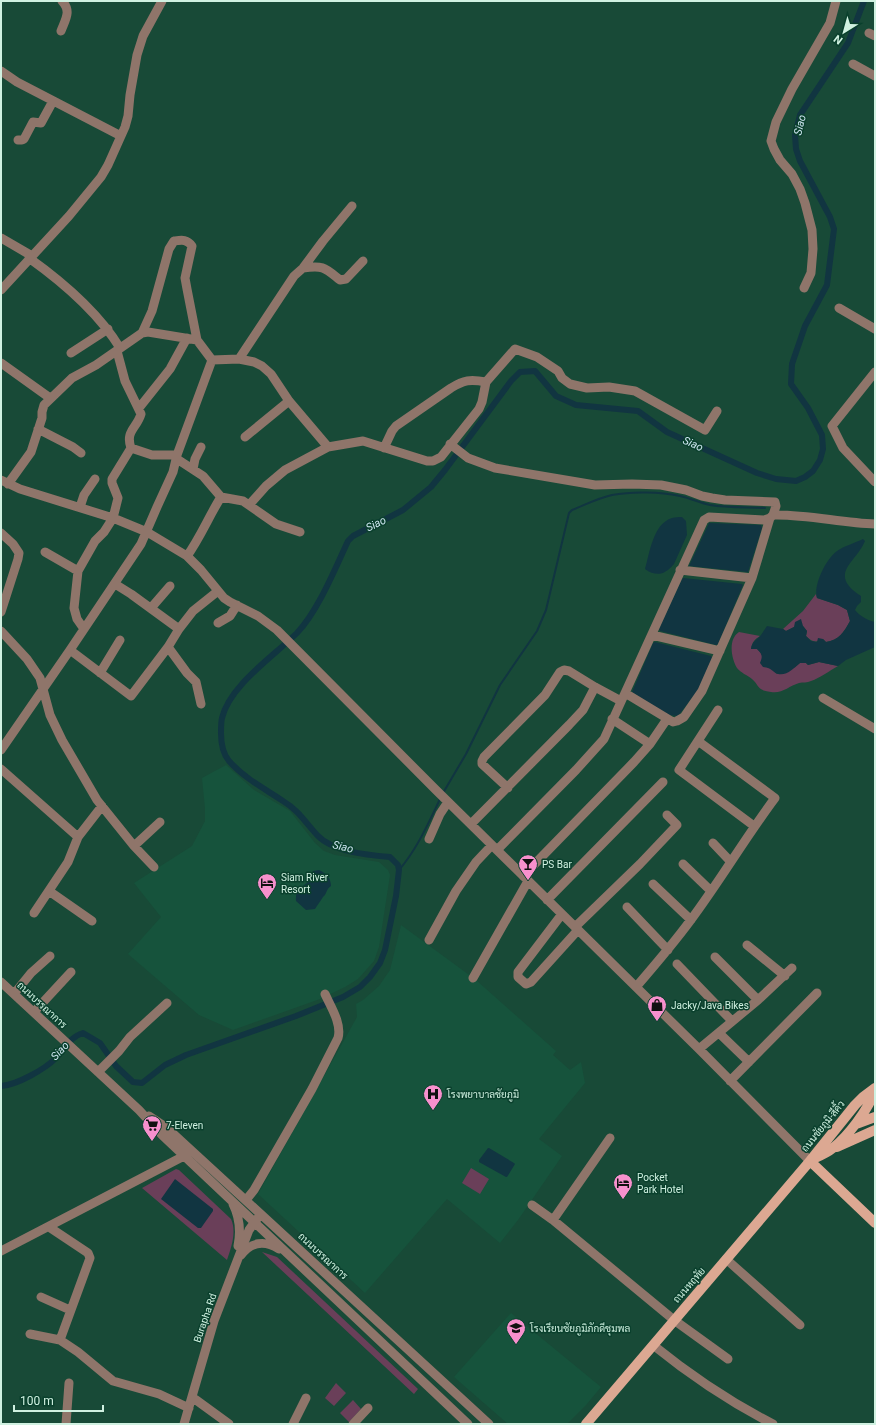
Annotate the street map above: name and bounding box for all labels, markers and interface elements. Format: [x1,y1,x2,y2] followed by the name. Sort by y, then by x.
[824,12,864,52] north arrow
[831,32,845,47] text: N
[791,113,809,137] water label: Siao
[681,434,705,454] water label: Siao
[364,513,388,535] water label: Siao
[331,838,355,856] water label: Siao
[517,853,539,881] bar icon: PS Bar
[542,859,572,870] place label: PS Bar
[256,872,278,900] hotel icon: Siam River Resort
[281,872,329,895] place label: Siam River Resort
[15,979,69,1031] street label: ถนนบรรณาการ
[646,994,668,1022] shop icon: Jacky/Java Bikes
[671,1000,749,1011] place label: Jacky/Java Bikes
[48,1039,72,1063] water label: Siao
[422,1083,444,1111] hospital icon: โรงพยาบาลชัยภูมิ
[446,1088,519,1102] place label: โรงพยาบาลชัยภูมิ
[796,1096,848,1155] street label: ถนนชัยภูมิ-สีคิ้ว
[141,1114,163,1142] supermarket icon: 7-Eleven
[166,1120,203,1131] place label: 7-Eleven
[612,1172,634,1200] hotel icon: Pocket Park Hotel
[637,1172,683,1195] place label: Pocket Park Hotel
[296,1230,350,1282] street label: ถนนบรรณาการ
[670,1265,708,1305] street label: ถนนหฤทัย
[191,1292,219,1344] street label: Burapha Rd
[505,1317,527,1345] school or university icon: โรงเรียนชัยภูมิภักดีชุมพล
[529,1322,631,1336] place label: โรงเรียนชัยภูมิภักดีชุมพล
[14,1387,103,1413] scale bar
[20,1394,54,1408] text: 100 m

